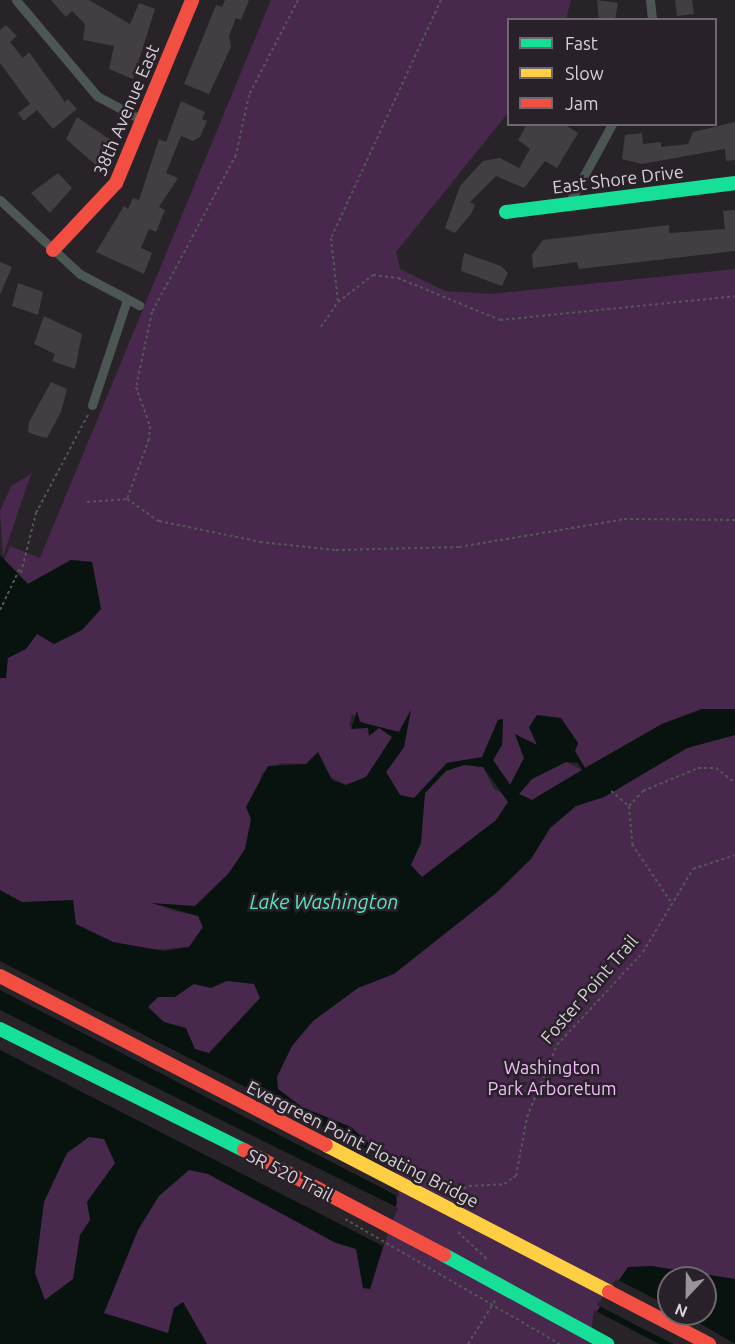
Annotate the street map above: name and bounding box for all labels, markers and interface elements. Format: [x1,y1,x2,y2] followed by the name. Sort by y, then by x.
[507,18,717,126] legend
[565,33,598,53] text: Fast
[89,41,163,179] street label: 38th Avenue East
[565,63,604,83] text: Slow
[565,93,599,113] text: Jam
[551,160,685,198] street label: East Shore Drive
[250,889,398,913] water label: Lake Washington
[536,930,642,1048] street label: Foster Point Trail
[487,1057,617,1100] park label: Washington Park Arboretum
[243,1076,483,1212] street label: Evergreen Point Floating Bridge
[243,1144,337,1206] street label: SR 520 Trail
[657,1266,717,1326] north arrow
[672,1300,690,1321] text: N

